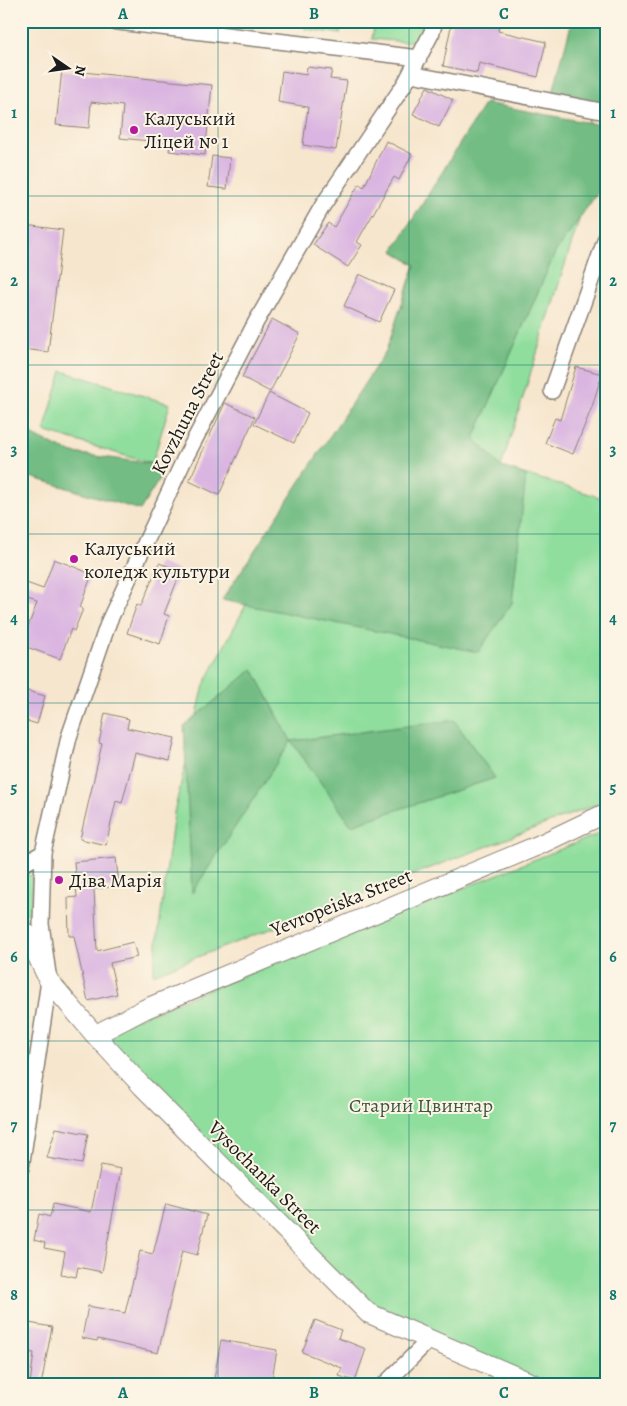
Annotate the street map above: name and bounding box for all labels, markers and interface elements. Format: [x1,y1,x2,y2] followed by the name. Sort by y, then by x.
[117,3,129,25] text: A
[309,3,319,25] text: B
[499,3,509,25] text: C
[42,42,92,92] north arrow
[70,64,91,78] text: N
[11,102,17,124] text: 1
[610,102,616,124] text: 1
[144,105,236,155] place label: Калуський Ліцей № 1
[128,124,140,136] marker: Калуський Ліцей № 1
[10,270,18,292] text: 2
[609,270,617,292] text: 2
[145,347,230,479] street label: Kovzhuna Street
[11,439,18,461] text: 3
[610,439,617,461] text: 3
[84,535,230,585] place label: Калуський коледж культури
[68,553,80,565] marker: Калуський коледж культури
[10,608,18,630] text: 4
[609,608,617,630] text: 4
[11,777,18,799] text: 5
[610,777,617,799] text: 5
[265,862,416,944] street label: Yevropeiska Street
[69,867,162,894] place label: Діва Марія
[53,874,65,886] marker: Діва Марія
[10,946,18,968] text: 6
[609,946,617,968] text: 6
[349,1092,493,1119] park label: Старий Цвинтар
[201,1114,328,1240] street label: Vysochanka Street
[11,1115,18,1137] text: 7
[610,1115,617,1137] text: 7
[10,1284,18,1306] text: 8
[609,1284,617,1306] text: 8
[117,1382,129,1404] text: A
[309,1382,319,1404] text: B
[499,1382,509,1404] text: C

